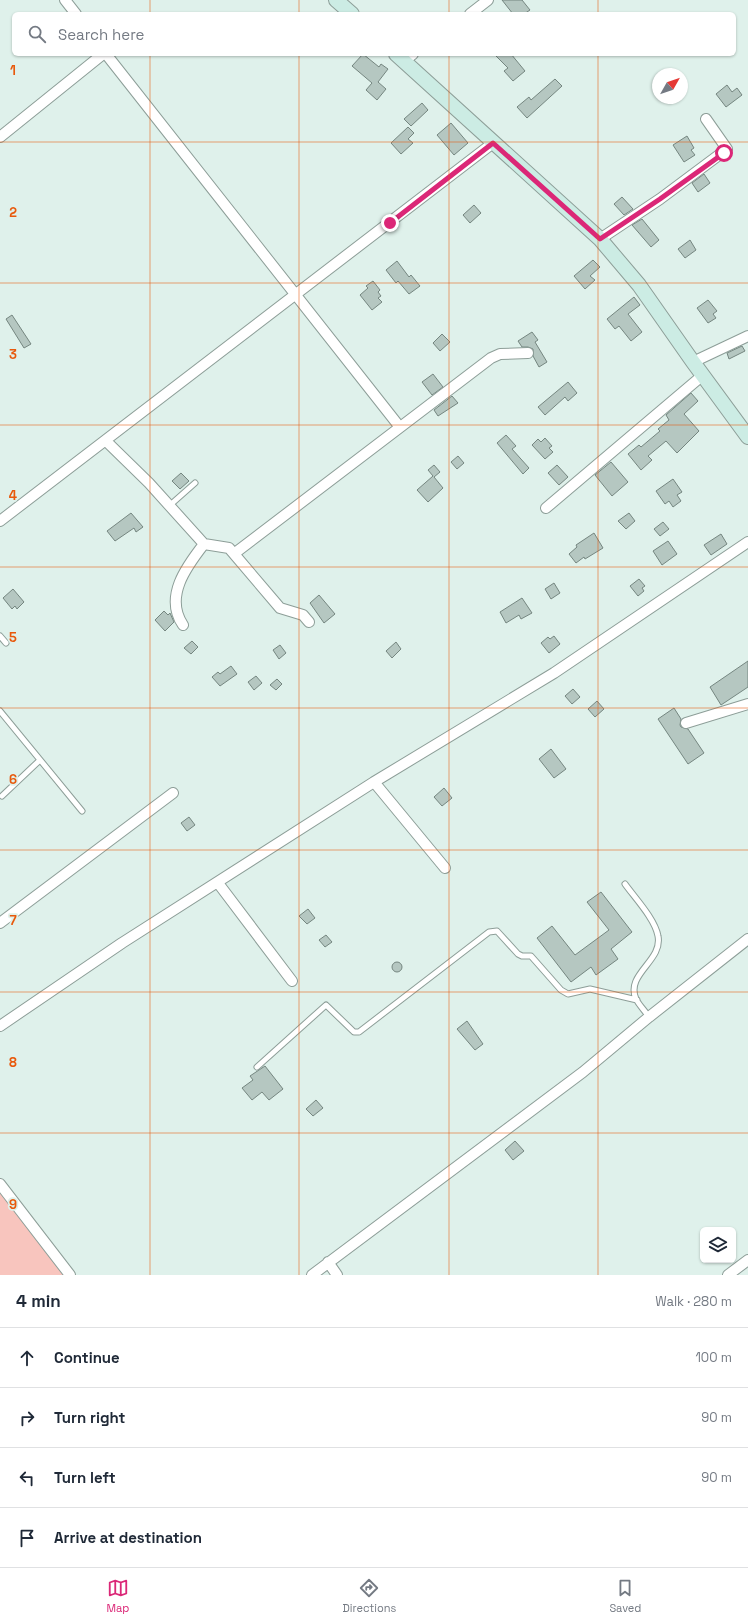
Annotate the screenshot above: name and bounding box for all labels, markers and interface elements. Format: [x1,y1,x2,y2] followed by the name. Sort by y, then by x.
[12,12,736,56] search box
[26,23,48,45] icon: search
[58,25,144,44] text: Search here
[10,62,16,79] text: 1
[652,68,688,104] north arrow
[715,144,733,162] route start
[9,204,17,221] text: 2
[381,214,399,232] route end
[9,346,17,363] text: 3
[9,487,17,504] text: 4
[9,629,17,646] text: 5
[9,771,17,788] text: 6
[9,912,17,929] text: 7
[9,1054,17,1071] text: 8
[9,1196,17,1213] text: 9
[700,1227,736,1263] map controls
[700,1227,736,1263] button: layers
[16,1290,61,1312] text: 4 min
[655,1293,732,1310] text: Walk · 280 m
[16,1347,38,1369] icon: ahead
[54,1348,120,1367] text: Continue
[695,1349,732,1366] text: 100 m
[16,1407,38,1429] icon: right
[54,1408,125,1427] text: Turn right
[701,1409,732,1426] text: 90 m
[16,1467,38,1489] icon: left
[54,1468,116,1487] text: Turn left
[701,1469,732,1486] text: 90 m
[16,1527,38,1549] icon: arrive
[54,1528,202,1547] text: Arrive at destination
[107,1577,129,1615] tab: Map
[342,1577,396,1615] tab: Directions
[609,1577,641,1615] tab: Saved

